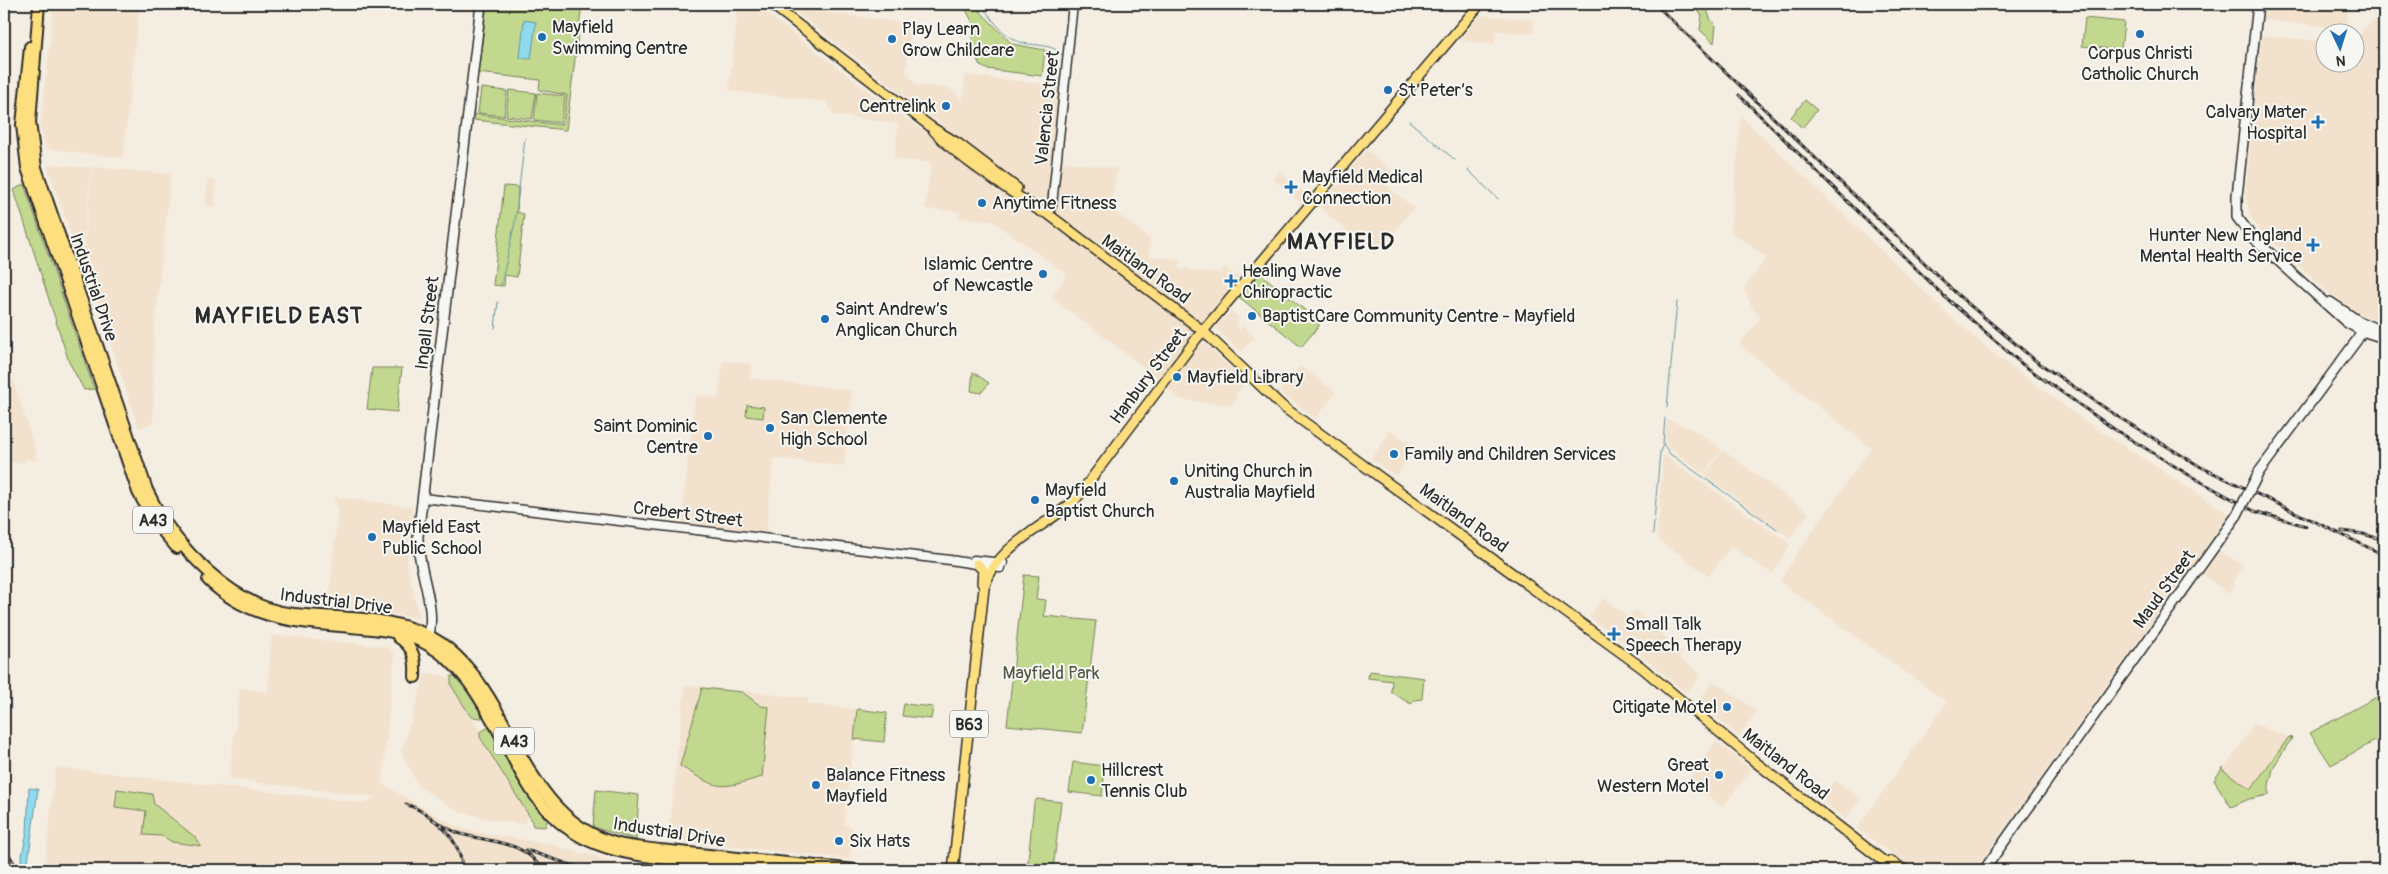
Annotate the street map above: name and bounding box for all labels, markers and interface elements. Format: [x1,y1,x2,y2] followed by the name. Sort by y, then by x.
[552,16,688,60] place label: Mayfield Swimming Centre
[902,18,1014,62] place label: Play Learn Grow Childcare
[2316,22,2366,72] north arrow
[2134,28,2146,40] marker: Corpus Christi Catholic Church
[536,31,548,43] marker: Mayfield Swimming Centre
[886,33,898,45] marker: Play Learn Grow Childcare
[2081,42,2199,86] place label: Corpus Christi Catholic Church
[1030,49,1065,167] street label: Valencia Street
[2336,52,2346,69] text: N
[1398,79,1473,102] place label: St Peter’s
[1382,84,1394,96] marker: St Peter’s
[859,95,936,118] place label: Centrelink
[940,100,952,112] marker: Centrelink
[2205,101,2308,145] place label: Calvary Mater Hospital
[2311,115,2325,129] marker: Calvary Mater Hospital
[1302,166,1423,210] place label: Mayfield Medical Connection
[1284,180,1298,194] marker: Mayfield Medical Connection
[992,192,1116,215] place label: Anytime Fitness
[976,197,988,209] marker: Anytime Fitness
[2140,224,2302,268] place label: Hunter New England Mental Health Service
[1287,228,1395,256] district label: MAYFIELD
[64,230,123,344] street label: Industrial Drive
[1097,230,1195,309] street label: Maitland Road
[2306,238,2320,252] marker: Hunter New England Mental Health Service
[923,253,1033,297] place label: Islamic Centre of Newcastle
[1242,260,1341,304] place label: Healing Wave Chiropractic
[1037,268,1049,280] marker: Islamic Centre of Newcastle
[410,274,445,371] street label: Ingall Street
[1224,274,1238,288] marker: Healing Wave Chiropractic
[835,298,957,342] place label: Saint Andrew’s Anglican Church
[195,302,363,330] district label: MAYFIELD EAST
[1262,305,1575,328] place label: BaptistCare Community Centre - Mayfield
[1246,310,1258,322] marker: BaptistCare Community Centre - Mayfield
[819,313,831,325] marker: Saint Andrew’s Anglican Church
[1105,323,1192,429] street label: Hanbury Street
[1187,366,1304,389] place label: Mayfield Library
[1171,371,1183,383] marker: Mayfield Library
[780,407,887,451] place label: San Clemente High School
[593,415,698,459] place label: Saint Dominic Centre
[764,422,776,434] marker: San Clemente High School
[702,430,714,442] marker: Saint Dominic Centre
[1404,443,1616,466] place label: Family and Children Services
[1388,448,1400,460] marker: Family and Children Services
[1184,460,1315,504] place label: Uniting Church in Australia Mayfield
[1168,475,1180,487] marker: Uniting Church in Australia Mayfield
[1045,479,1154,523] place label: Mayfield Baptist Church
[1415,479,1513,558] street label: Maitland Road
[1029,494,1041,506] marker: Mayfield Baptist Church
[632,496,745,533] street label: Crebert Street
[133,506,173,534] road number: A43
[382,516,482,560] place label: Mayfield East Public School
[366,531,378,543] marker: Mayfield East Public School
[2128,545,2201,633] street label: Maud Street
[278,583,394,620] street label: Industrial Drive
[1625,613,1742,657] place label: Small Talk Speech Therapy
[1607,627,1621,641] marker: Small Talk Speech Therapy
[1003,662,1100,685] park label: Mayfield Park
[1612,696,1717,719] place label: Citigate Motel
[1721,701,1733,713] marker: Citigate Motel
[950,711,988,738] road number: B63
[1738,723,1834,805] street label: Maitland Road
[494,728,534,754] road number: A43
[1597,754,1710,798] place label: Great Western Motel
[1101,759,1187,803] place label: Hillcrest Tennis Club
[826,764,945,808] place label: Balance Fitness Mayfield
[1713,769,1725,781] marker: Great Western Motel
[1085,774,1097,786] marker: Hillcrest Tennis Club
[810,779,822,791] marker: Balance Fitness Mayfield
[611,812,727,853] street label: Industrial Drive
[849,830,910,853] place label: Six Hats
[833,835,845,847] marker: Six Hats

